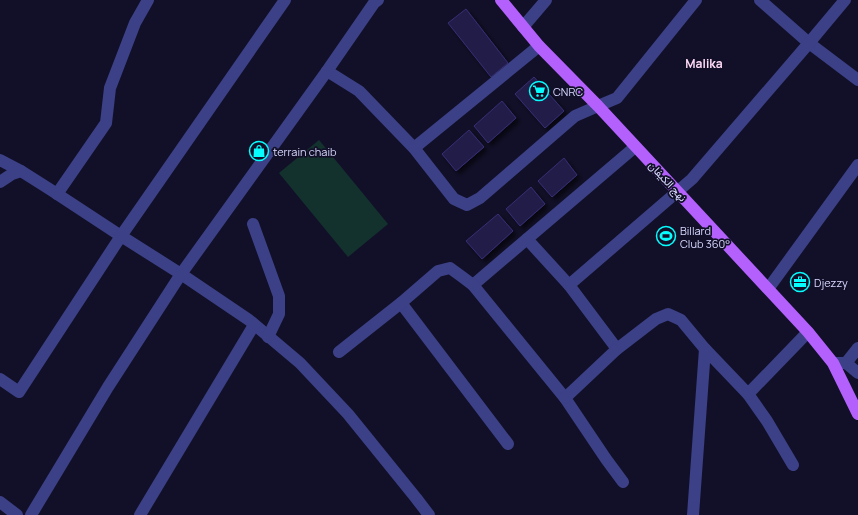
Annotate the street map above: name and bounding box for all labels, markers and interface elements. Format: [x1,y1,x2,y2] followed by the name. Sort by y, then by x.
[685,55,723,72] district label: Malika
[528,80,550,102] supermarket icon: CNRC
[553,84,583,99] place label: CNRC
[248,140,270,162] shop icon: terrain chaib
[273,144,337,159] place label: terrain chaib
[645,158,690,205] street label: نهج الكيفان
[680,223,730,251] place label: Billard Club 360°
[655,225,677,247] sports icon: Billard Club 360°
[789,271,811,293] office icon: Djezzy
[814,275,848,290] place label: Djezzy

